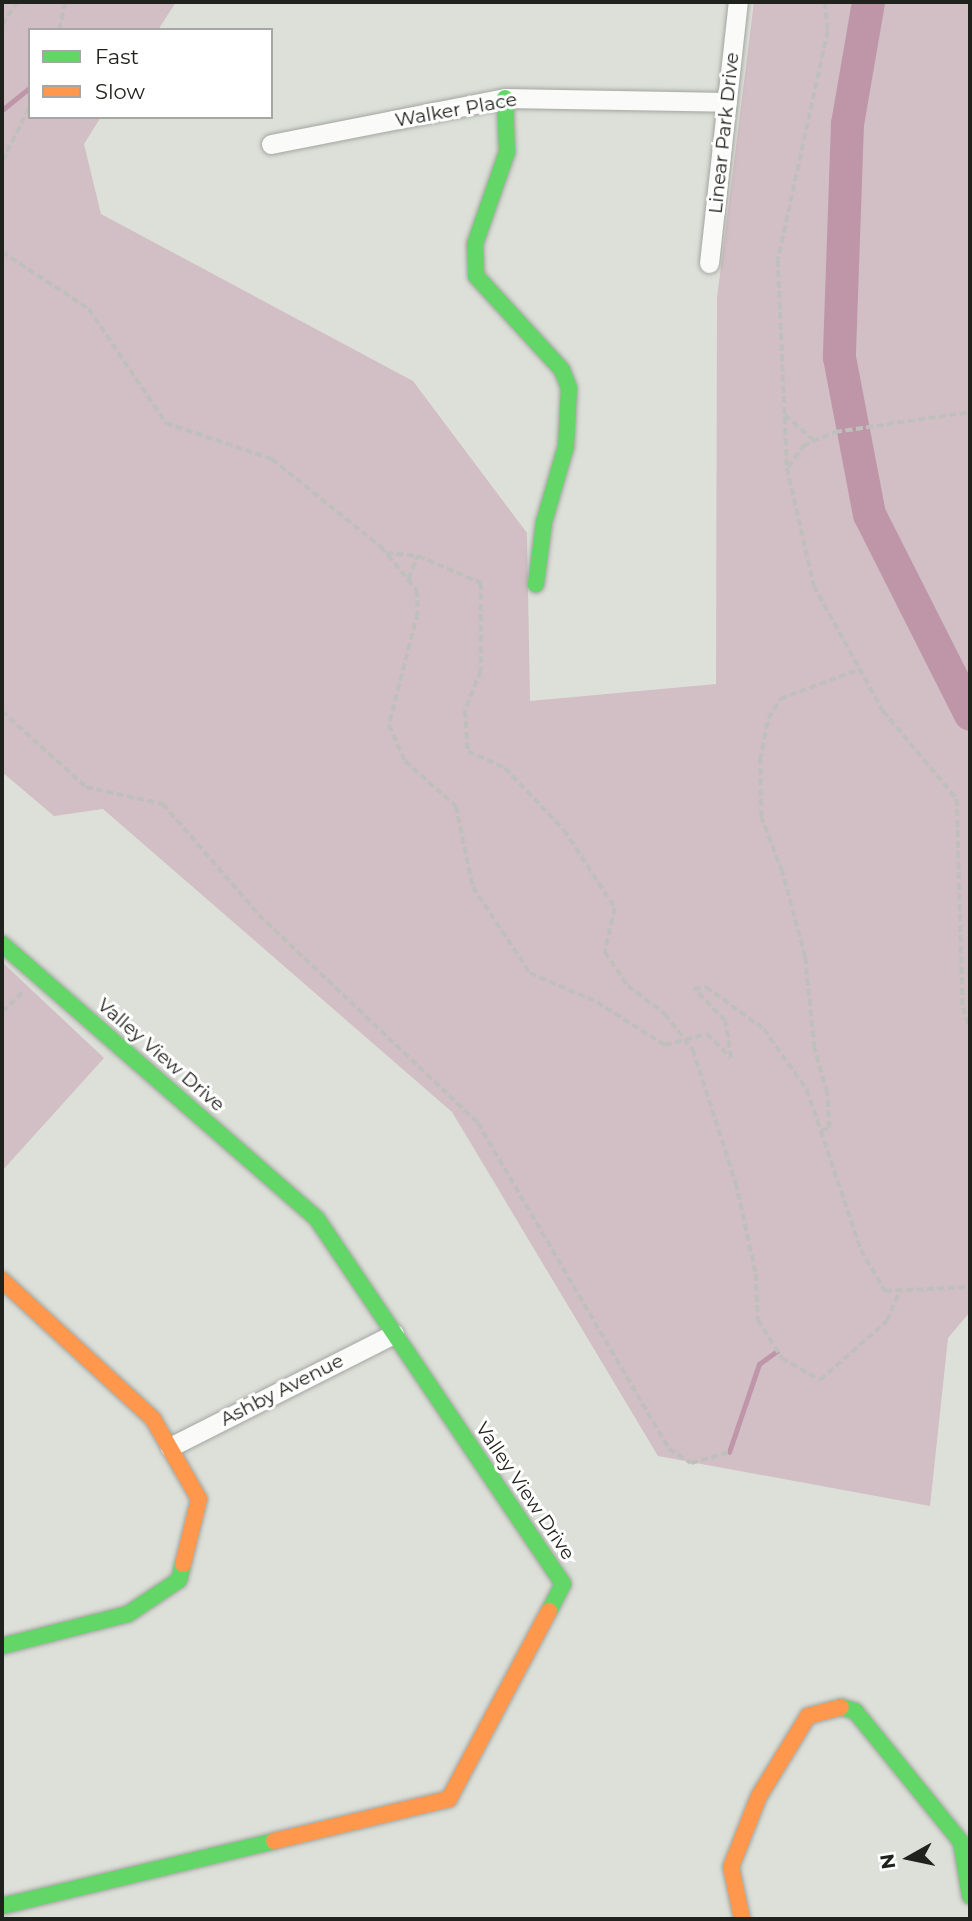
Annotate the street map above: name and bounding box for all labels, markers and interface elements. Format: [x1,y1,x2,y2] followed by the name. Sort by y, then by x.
[28,28,273,119] legend
[95,44,139,69] text: Fast
[704,51,744,215] street label: Linear Park Drive
[95,79,145,104] text: Slow
[393,88,519,132] street label: Walker Place
[93,994,229,1116] street label: Valley View Drive
[217,1349,347,1431] street label: Ashby Avenue
[471,1418,579,1564] street label: Valley View Drive
[874,1823,944,1893] north arrow
[875,1852,900,1871] text: N

